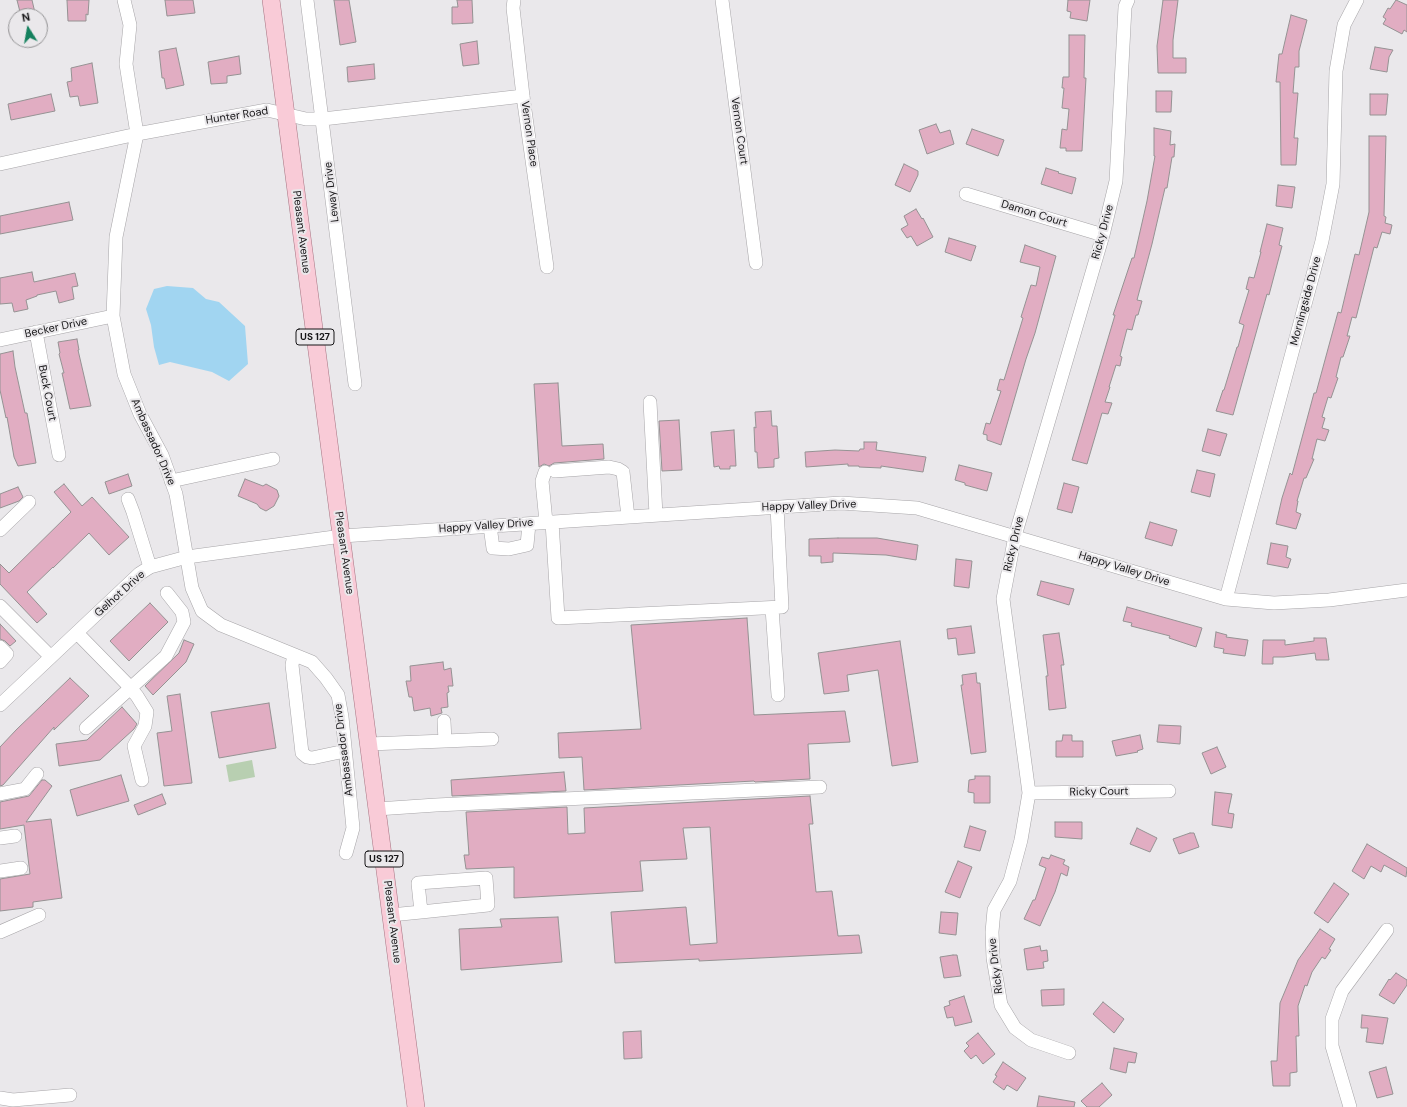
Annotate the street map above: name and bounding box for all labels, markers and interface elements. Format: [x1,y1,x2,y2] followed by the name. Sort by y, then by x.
[8,8,48,48] north arrow
[21,10,31,25] text: N
[728,96,750,166] street label: Vernon Court
[518,100,540,168] street label: Vernon Place
[205,105,269,127] street label: Hunter Road
[322,161,342,223] street label: Leway Drive
[289,190,313,274] street label: Pleasant Avenue
[999,198,1069,230] street label: Damon Court
[1089,203,1117,261] street label: Ricky Drive
[1288,255,1324,347] street label: Morningside Drive
[24,315,88,341] street label: Becker Drive
[296,329,334,345] road number: US 127
[35,364,59,422] street label: Buck Court
[128,397,178,487] street label: Ambassador Drive
[761,498,857,514] street label: Happy Valley Drive
[332,511,356,595] street label: Pleasant Avenue
[1001,515,1027,573] street label: Ricky Drive
[438,516,534,536] street label: Happy Valley Drive
[1077,549,1171,589] street label: Happy Valley Drive
[92,568,148,620] street label: Gelhot Drive
[332,703,356,797] street label: Ambassador Drive
[1069,785,1129,799] street label: Ricky Court
[365,851,403,867] road number: US 127
[380,880,404,964] street label: Pleasant Avenue
[986,937,1006,995] street label: Ricky Drive

